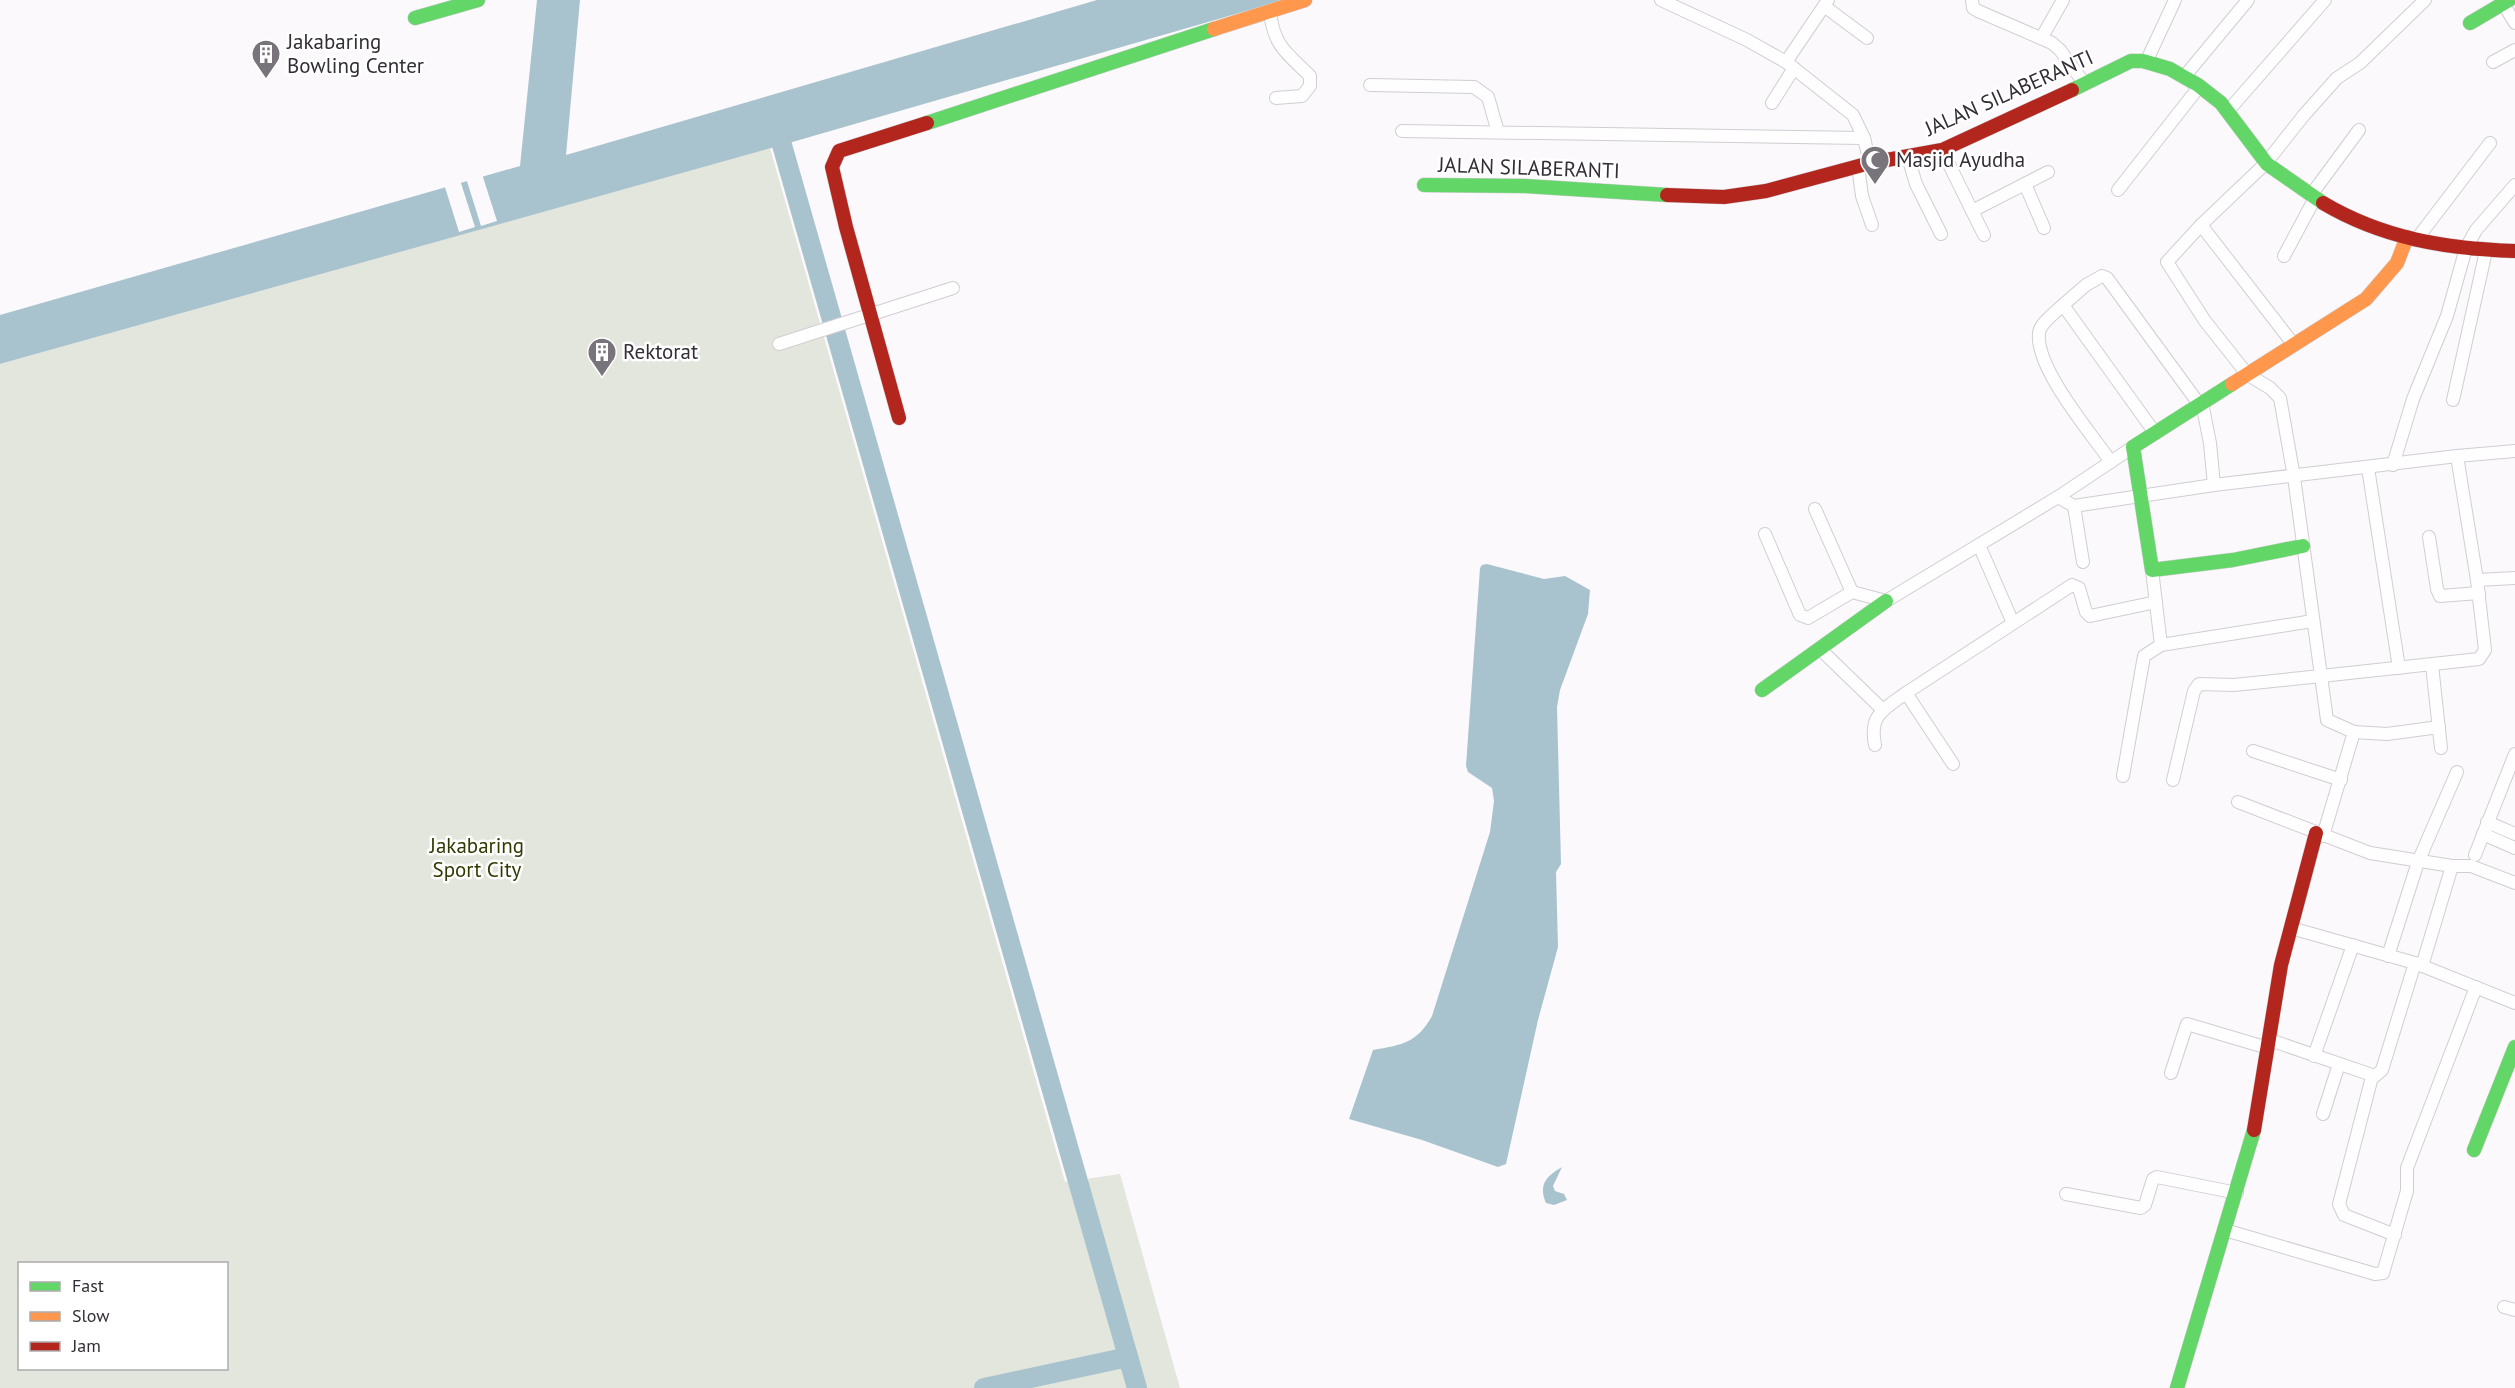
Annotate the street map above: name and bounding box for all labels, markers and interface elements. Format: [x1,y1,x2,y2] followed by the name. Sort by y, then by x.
[286,28,424,79] place label: Jakabaring Bowling Center
[250,38,282,80] building icon: Jakabaring Bowling Center
[1919,43,2097,142] street label: JALAN SILABERANTI
[1859,144,1891,186] mosque icon: Masjid Ayudha
[1896,146,2025,173] place label: Masjid Ayudha
[1437,151,1620,184] street label: JALAN SILABERANTI
[586,336,618,378] building icon: Rektorat
[623,338,698,365] place label: Rektorat
[429,832,524,883] park label: Jakabaring Sport City
[18,1262,228,1370] legend
[72,1274,104,1297] text: Fast
[72,1304,110,1327] text: Slow
[71,1334,101,1357] text: Jam

